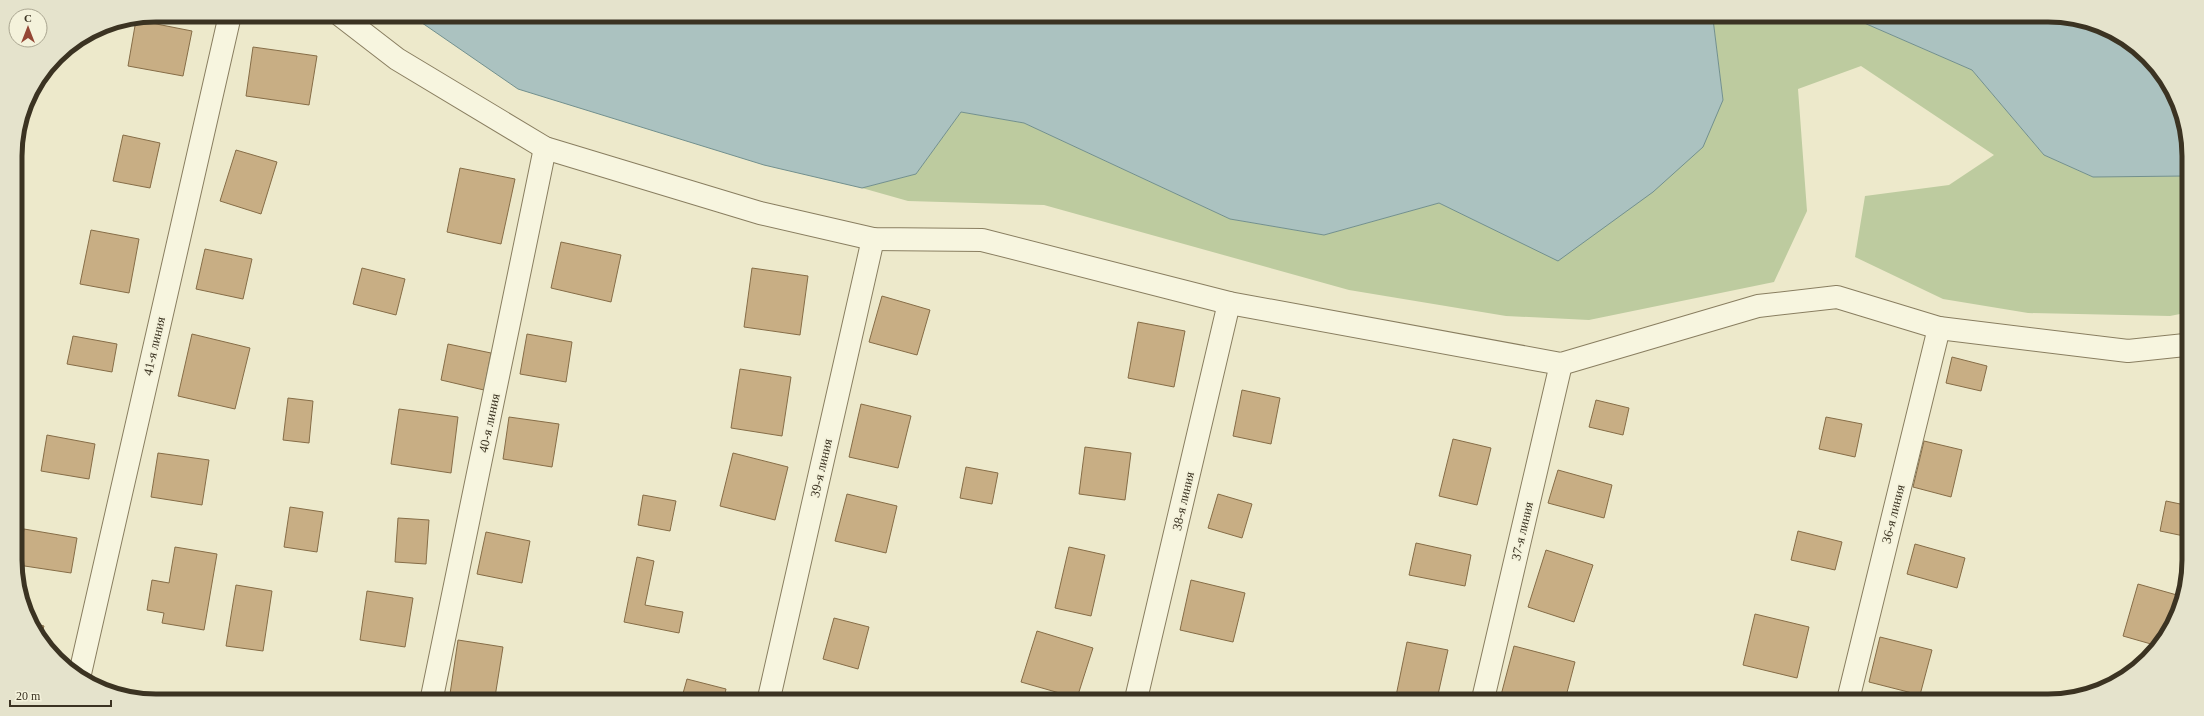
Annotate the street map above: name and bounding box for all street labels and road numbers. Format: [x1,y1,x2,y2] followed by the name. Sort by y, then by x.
[140,315,168,377] street label: 41-я линия
[475,392,503,454] street label: 40-я линия
[807,437,835,499] street label: 39-я линия
[1169,470,1197,532] street label: 38-я линия
[1878,483,1908,545] street label: 36-я линия
[1508,500,1536,562] street label: 37-я линия

